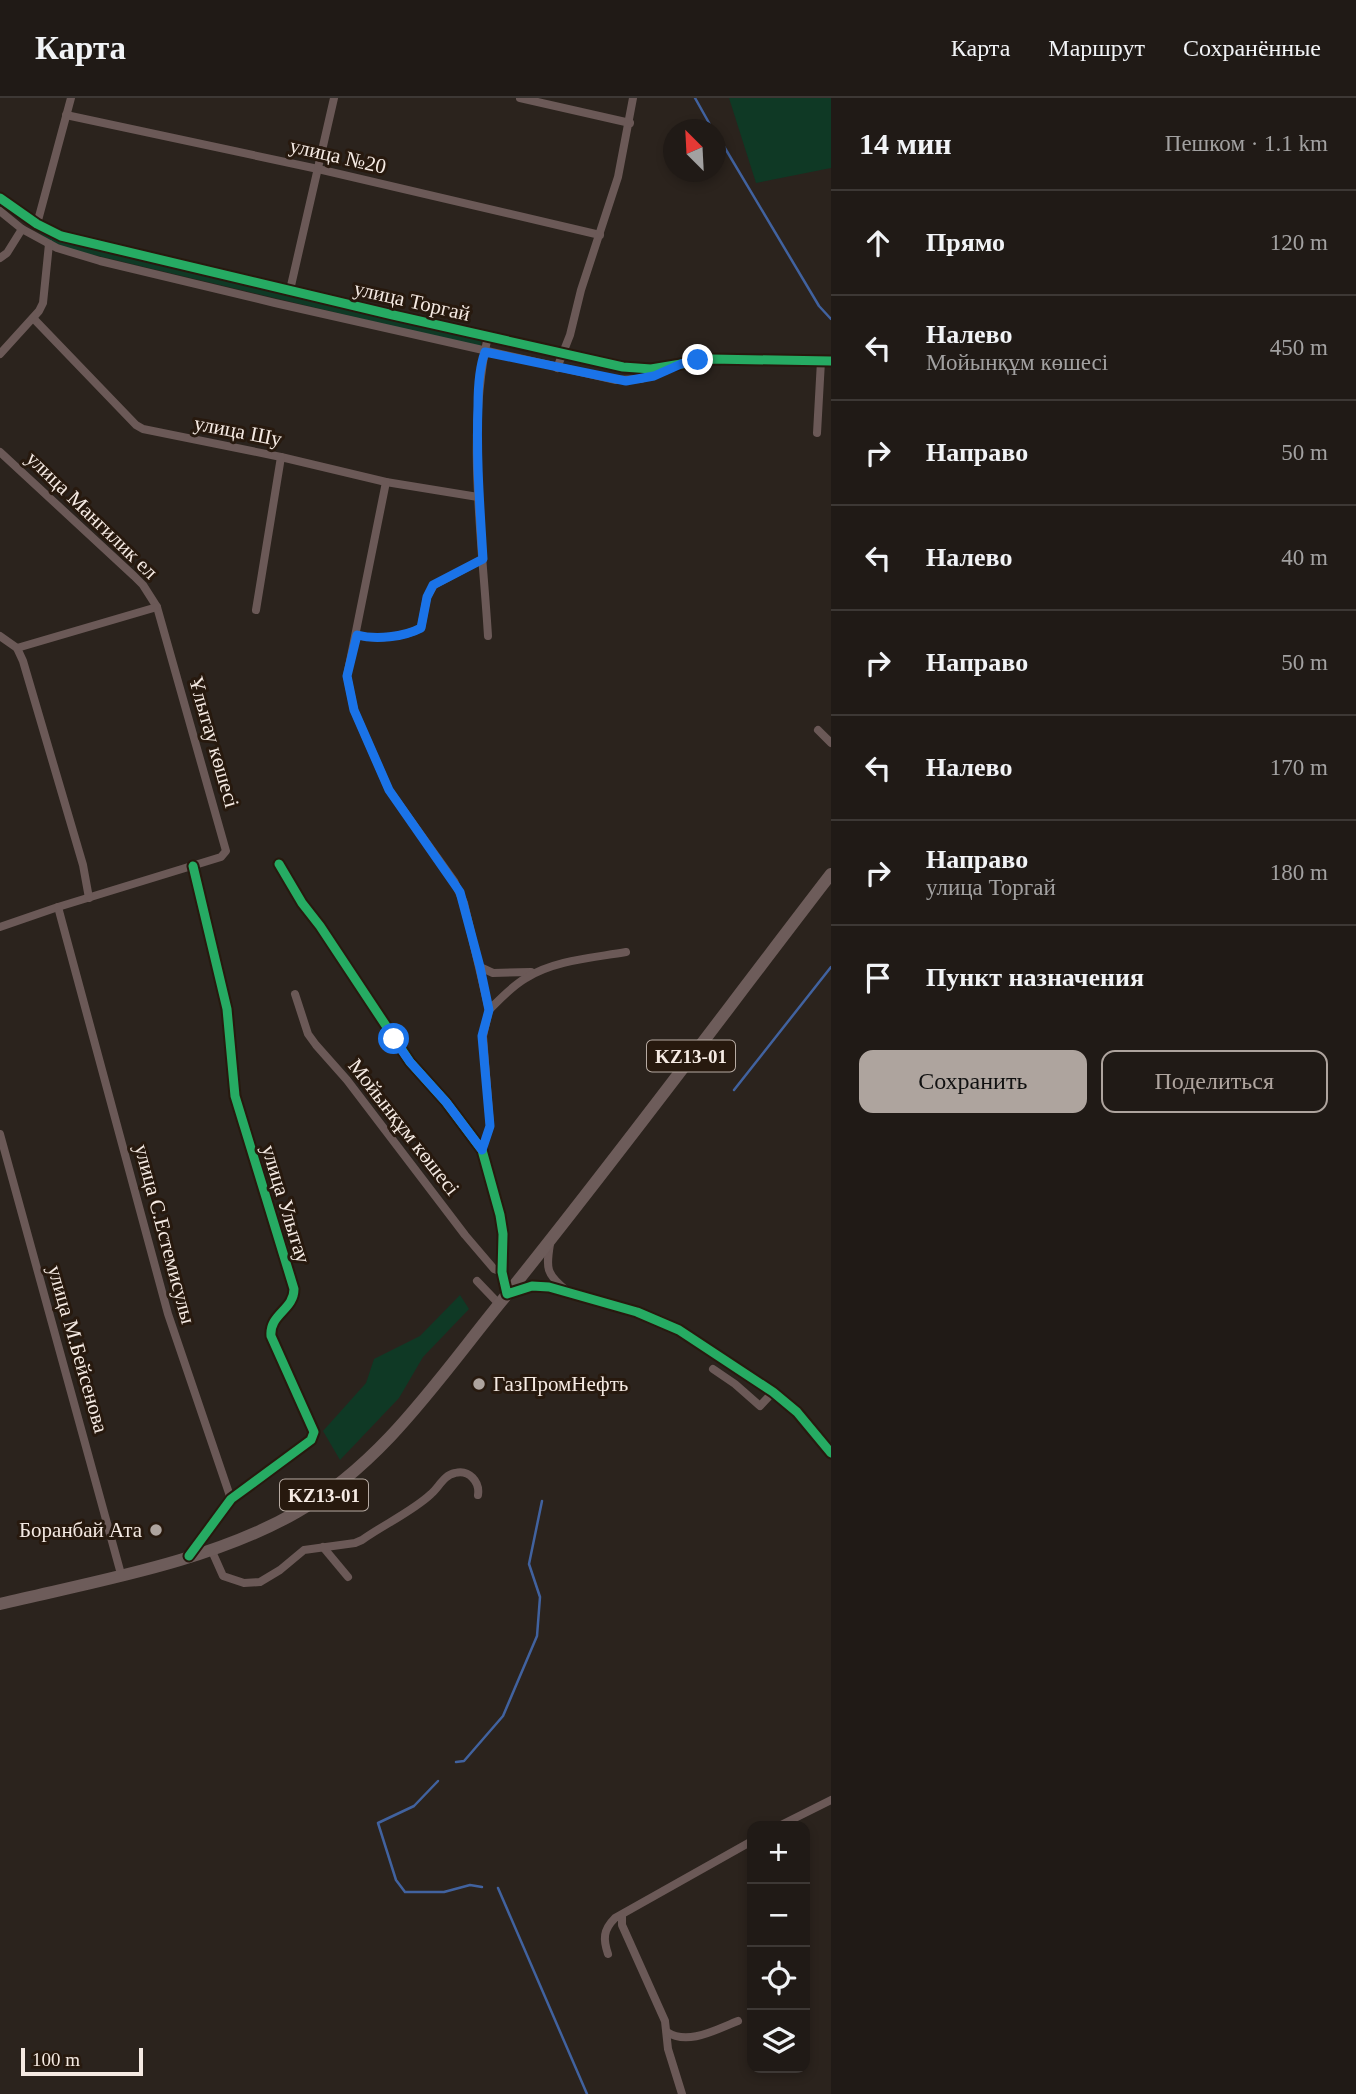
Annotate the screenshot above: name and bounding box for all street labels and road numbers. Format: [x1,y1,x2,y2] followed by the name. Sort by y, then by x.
[287,133,389,179] street label: улица №20
[352,276,472,326] street label: улица Торгай
[192,411,284,451] street label: улица Шу
[21,446,163,584] street label: улица Мангилик ел
[184,674,244,810] street label: Ұлытау көшесі
[647,1040,735,1072] road number: KZ13-01
[343,1054,465,1200] street label: Мойынқұм көшесі
[130,1142,200,1326] street label: улица С.Естемисулы
[257,1142,316,1266] street label: улица Улытау
[43,1262,114,1436] street label: улица М.Бейсенова
[280,1480,368,1511] road number: KZ13-01

